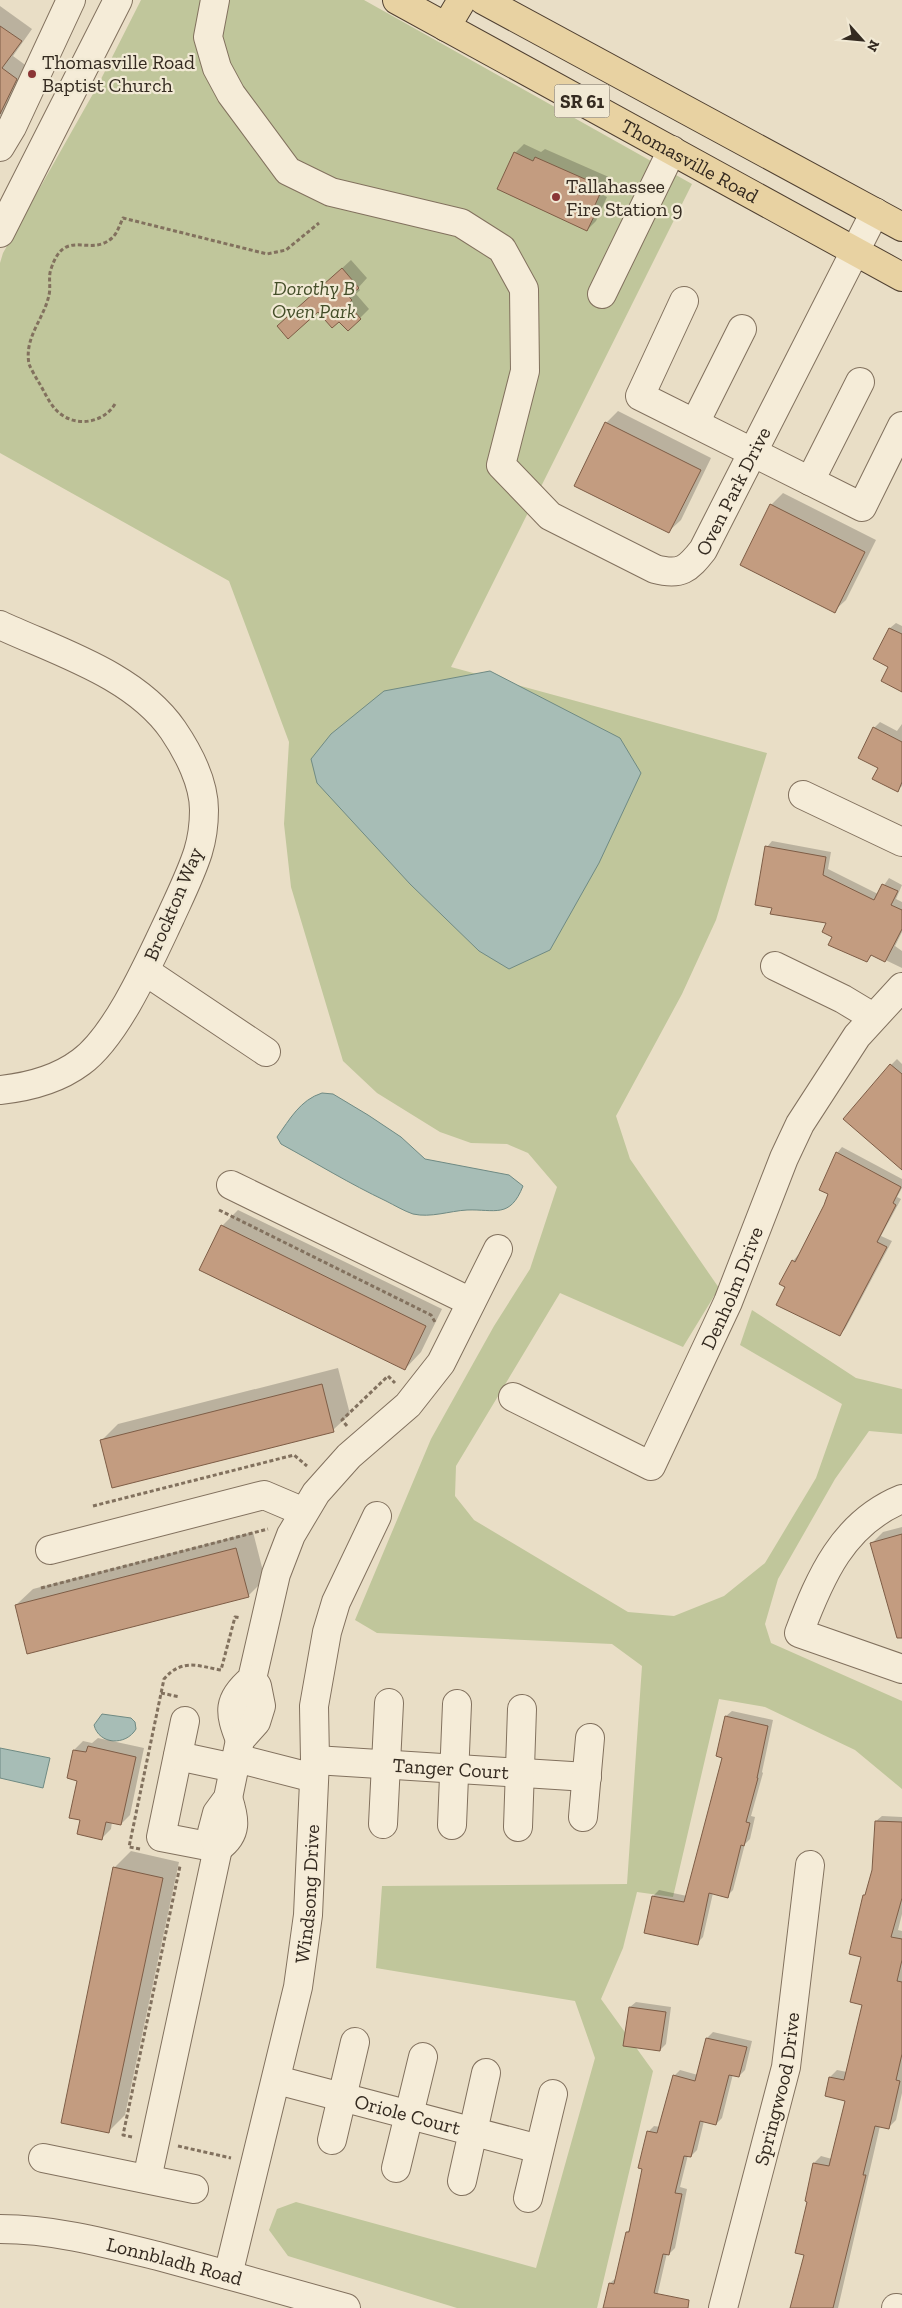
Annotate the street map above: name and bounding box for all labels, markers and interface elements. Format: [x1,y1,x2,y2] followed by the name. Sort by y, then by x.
[837,15,887,65] north arrow
[863,37,883,55] text: N
[42,50,195,97] place label: Thomasville Road Baptist Church
[26,68,38,80] marker: Thomasville Road Baptist Church
[554,84,610,118] road number: SR 61
[617,113,763,208] street label: Thomasville Road
[566,174,683,221] place label: Tallahassee Fire Station 9
[550,191,562,203] marker: Tallahassee Fire Station 9
[272,276,356,323] park label: Dorothy B Oven Park
[690,423,776,559] street label: Oven Park Drive
[138,843,208,964] street label: Brockton Way
[696,1223,768,1353] street label: Denholm Drive
[392,1753,510,1784] street label: Tanger Court
[289,1824,324,1965] street label: Windsong Drive
[749,2011,804,2168] street label: Springwood Drive
[352,2089,464,2140] street label: Oriole Court
[104,2232,245,2290] street label: Lonnbladh Road

